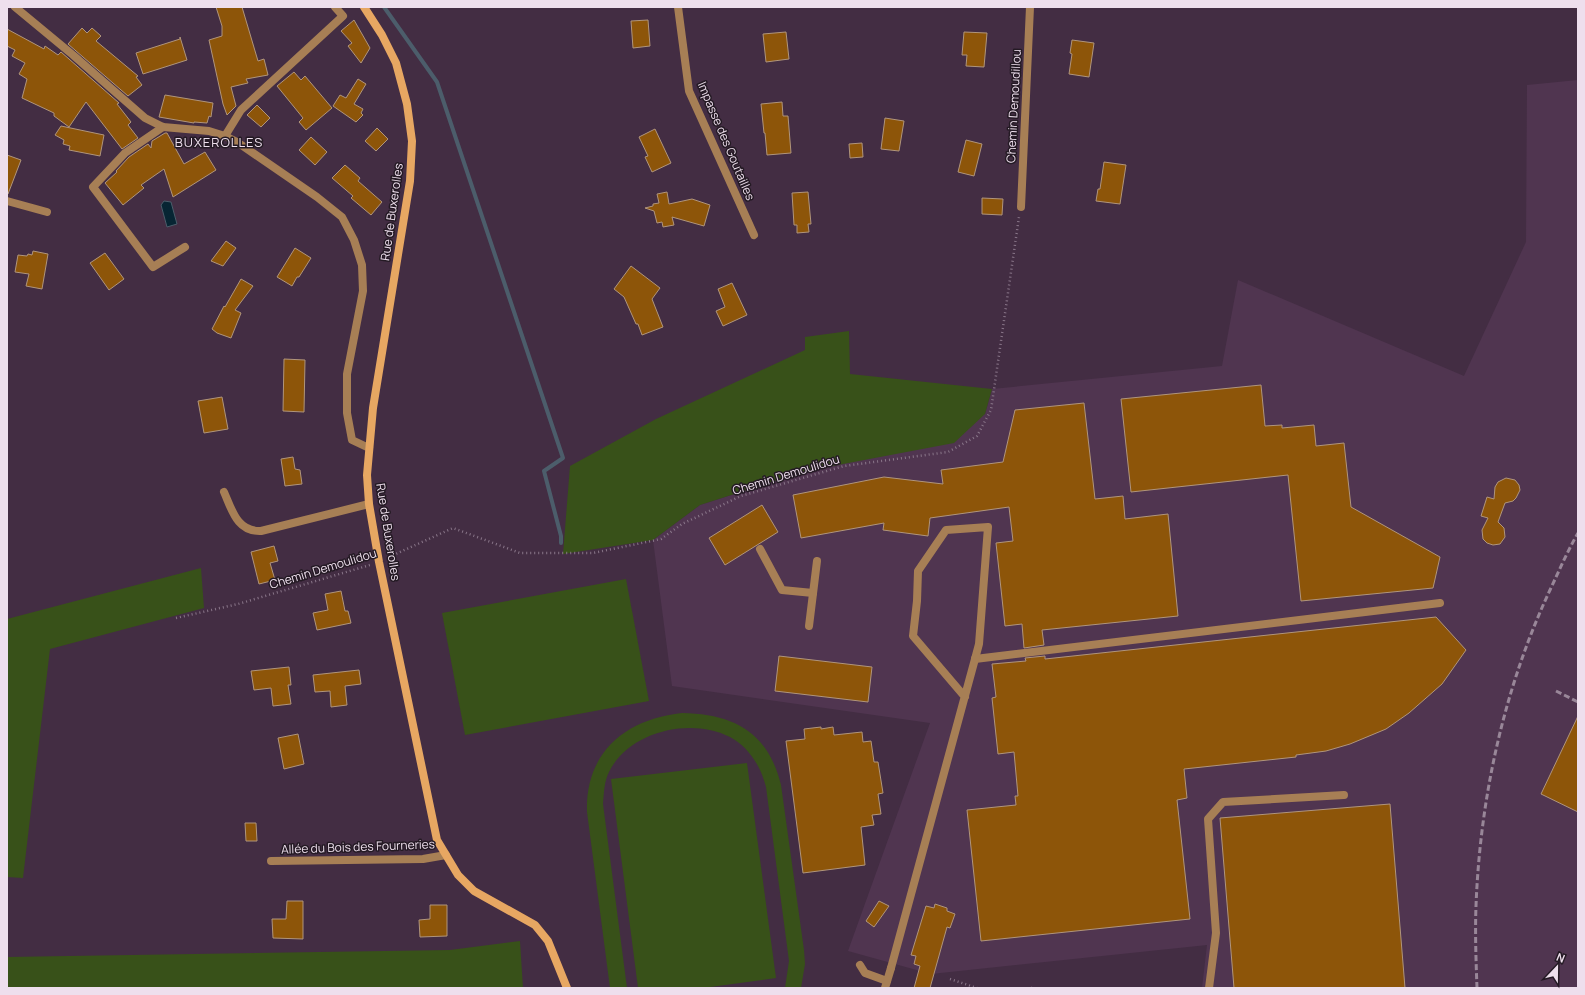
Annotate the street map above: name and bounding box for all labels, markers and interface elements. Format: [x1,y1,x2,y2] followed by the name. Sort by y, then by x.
[1002,49,1025,163] street label: Chemin Demoudillou
[694,79,759,203] street label: Impasse des Goutailles
[175,133,263,151] district label: BUXEROLLES
[376,162,407,262] street label: Rue de Buxerolles
[730,450,842,499] street label: Chemin Demoulidou
[372,482,405,582] street label: Rue de Buxerolles
[267,544,379,593] street label: Chemin Demoulidou
[281,835,435,858] street label: Allée du Bois des Fourneries
[1537,947,1577,987] north arrow
[1554,949,1567,966] text: N

